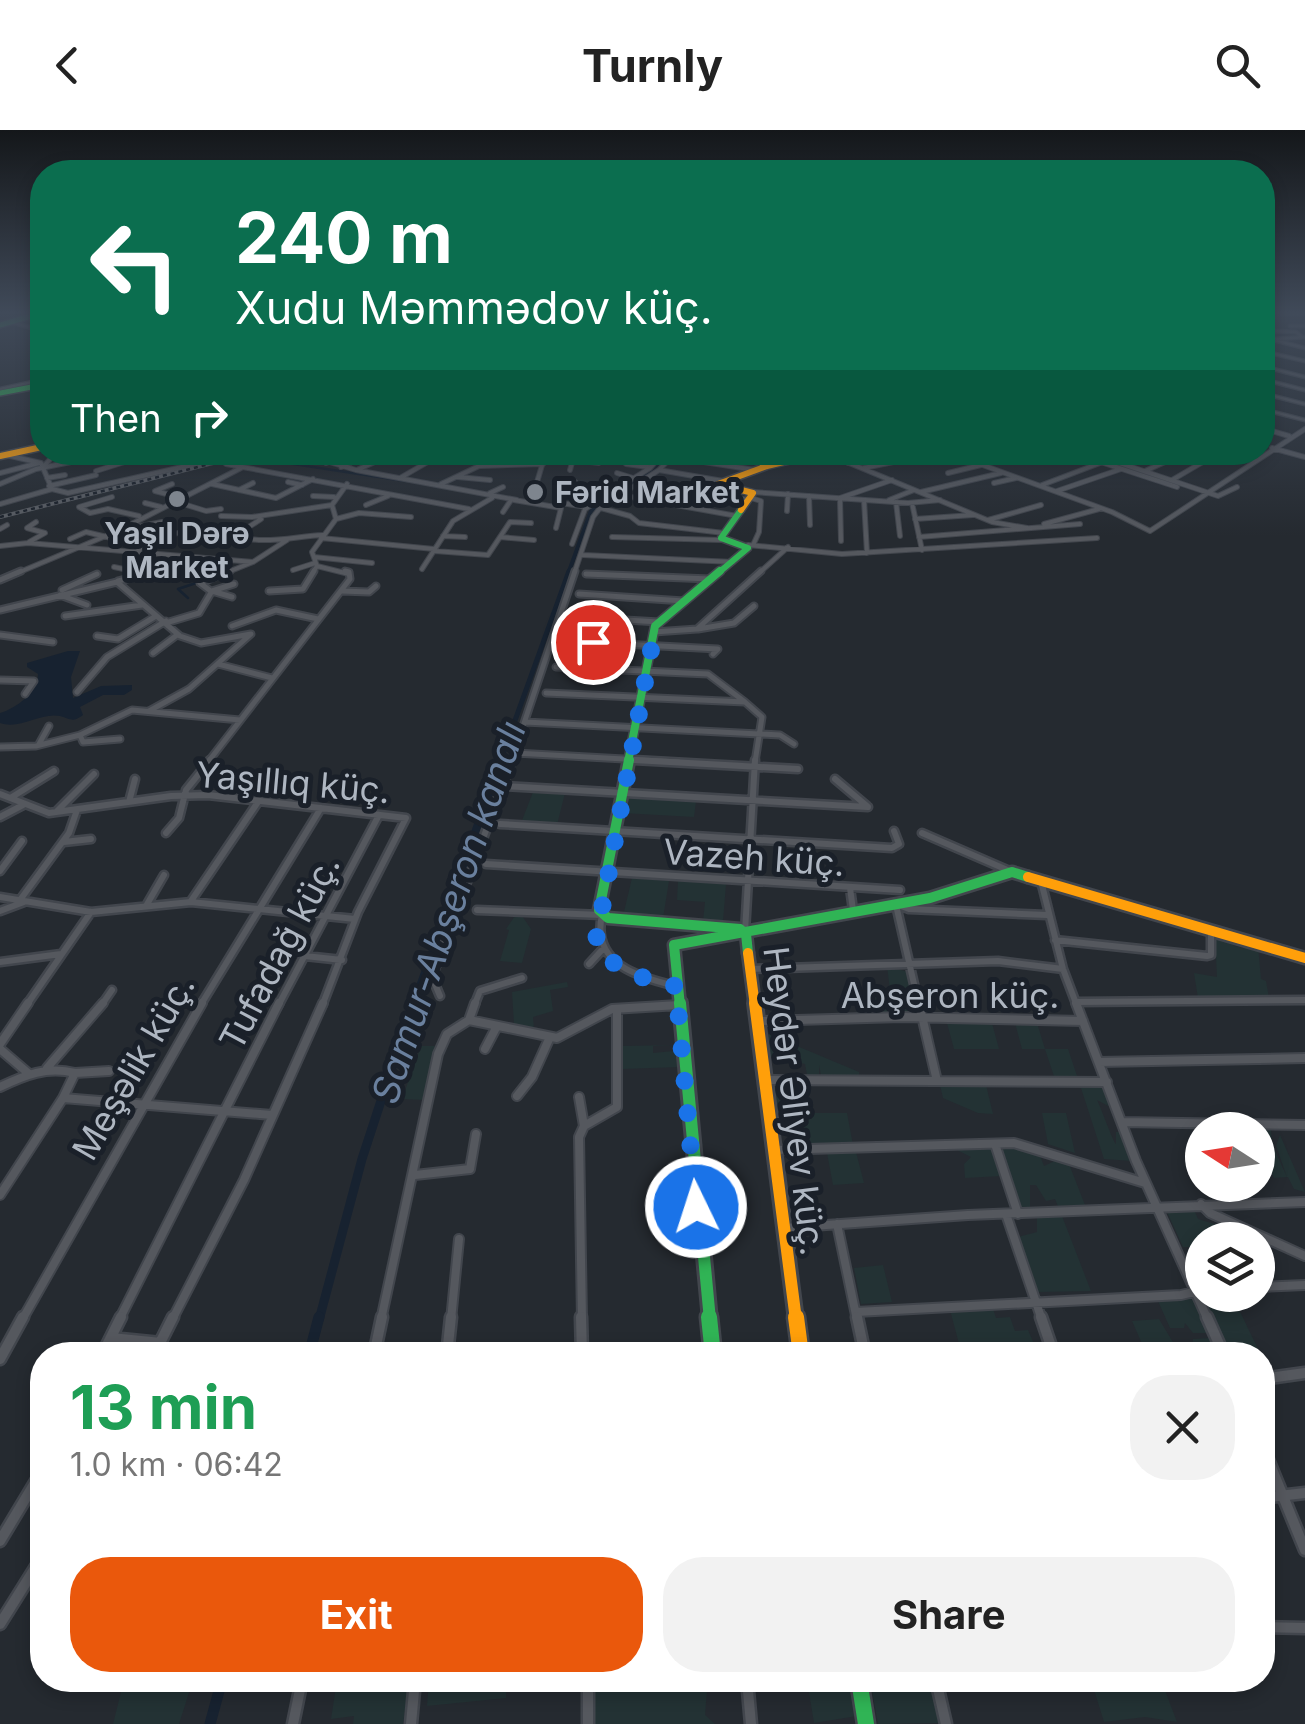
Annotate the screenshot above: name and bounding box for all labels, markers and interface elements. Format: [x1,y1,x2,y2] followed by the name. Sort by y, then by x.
[40,38,95,93] icon: back
[582,38,723,93] text: Turnly
[1210,38,1265,93] icon: search
[235,195,453,280] text: 240 m
[70,200,200,330] icon: left
[235,280,713,335] text: Xudu Məmmədov küç.
[182,390,237,445] icon: right
[70,395,162,441] text: Then
[555,474,740,510] place label: Fərid Market
[524,481,546,503] marker: Fərid Market
[166,488,188,510] marker: Yaşıl Dərə Market
[104,515,250,585] place label: Yaşıl Dərə Market
[551,600,636,685] pin
[566,615,621,670] icon: arrive
[361,715,535,1109] water label: Samur-Abşeron kanalı
[194,753,392,811] street label: Yaşıllıq küç.
[662,830,846,884] street label: Vazeh küç.
[210,847,348,1057] street label: Tufadağ küç.
[755,944,835,1258] street label: Heydər Əliyev küç.
[63,967,203,1167] street label: Meşəlik küç.
[841,974,1059,1016] street label: Abşeron küç.
[1185,1112,1275,1202] north arrow
[1185,1112,1275,1312] map controls
[644,1155,748,1259] position arrow
[1185,1222,1275,1312] button: layers
[70,1371,257,1443] text: 13 min
[1130,1375,1235,1480] button: close
[70,1445,283,1484] text: 1.0 km · 06:42
[70,1557,643,1672] button: Exit
[663,1557,1235,1672] button: Share

